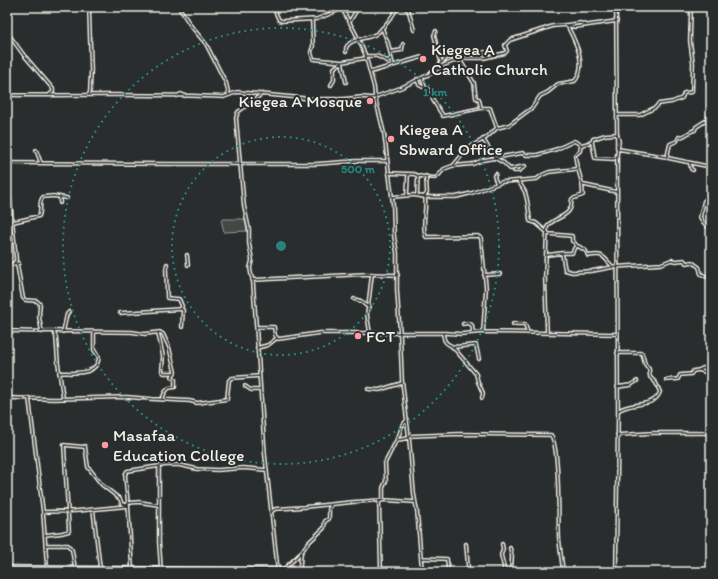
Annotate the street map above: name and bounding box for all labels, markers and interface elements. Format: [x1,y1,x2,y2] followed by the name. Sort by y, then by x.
[431,39,548,79] place label: Kiegea A Catholic Church
[418,54,428,64] marker: Kiegea A Catholic Church
[423,85,447,99] text: 1 km
[239,91,362,111] place label: Kiegea A Mosque
[365,96,375,106] marker: Kiegea A Mosque
[399,119,503,159] place label: Kiegea A Sbward Office
[386,134,396,144] marker: Kiegea A Sbward Office
[341,162,376,176] text: 500 m
[274,239,288,253] centre of rings
[366,326,396,346] place label: FCT
[353,331,363,341] marker: FCT
[113,425,244,465] place label: Masafaa Education College
[100,440,110,450] marker: Masafaa Education College

